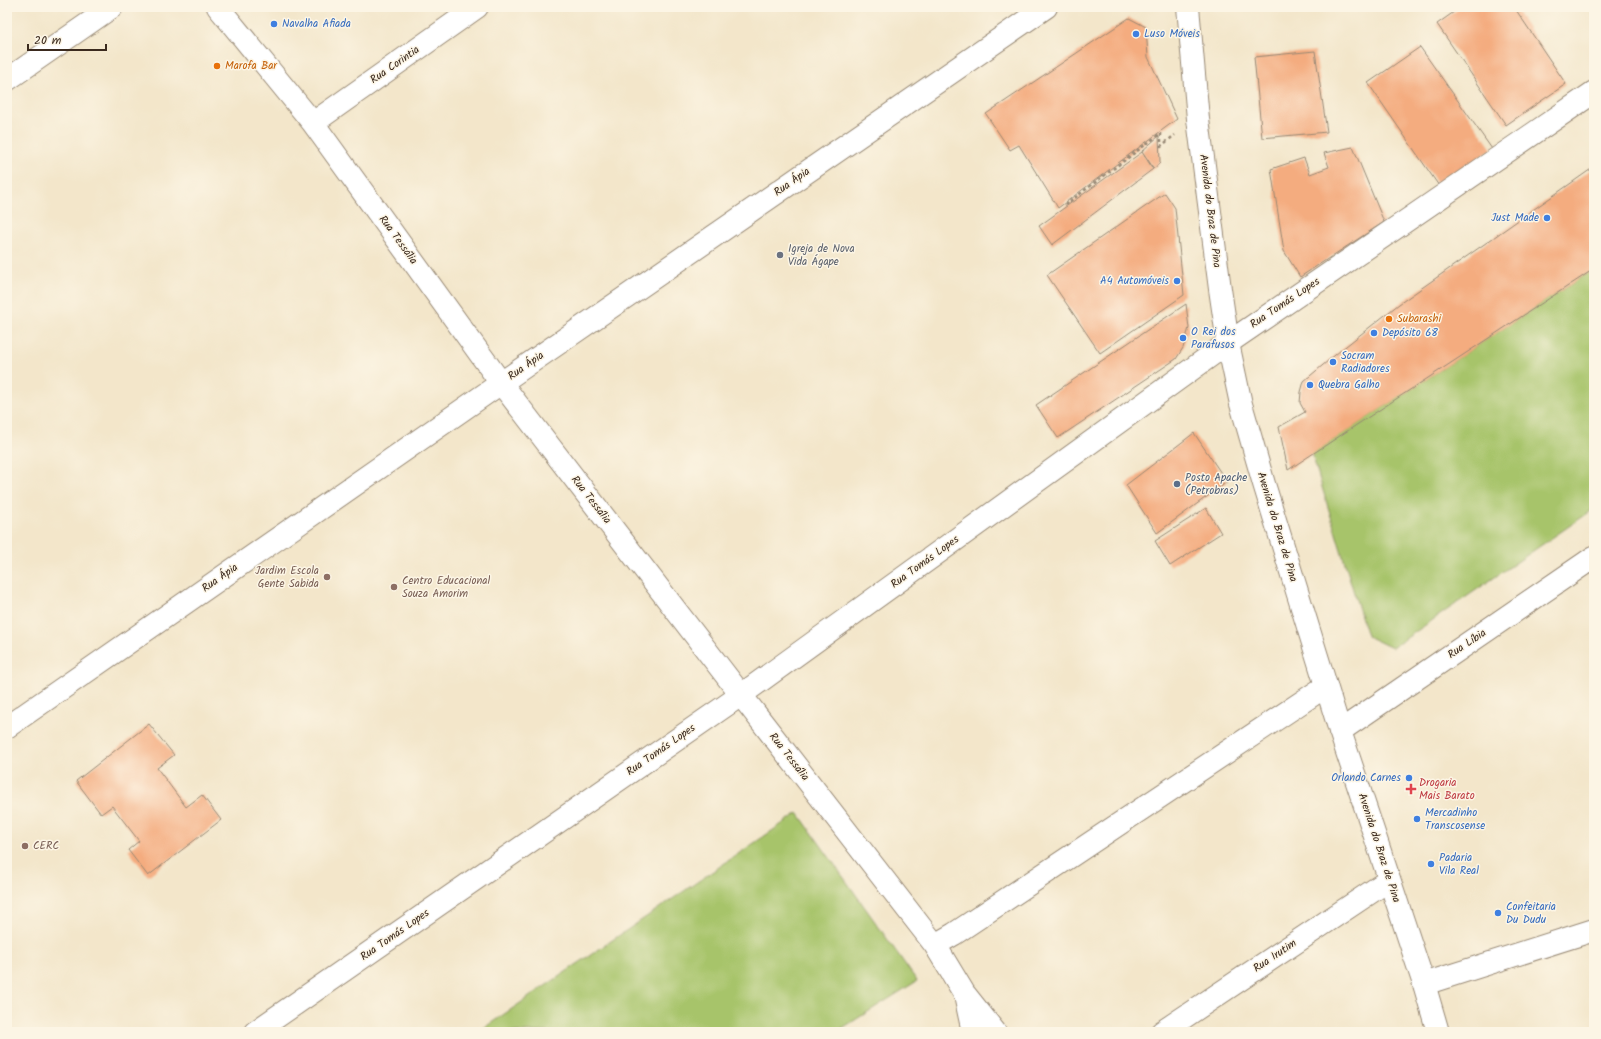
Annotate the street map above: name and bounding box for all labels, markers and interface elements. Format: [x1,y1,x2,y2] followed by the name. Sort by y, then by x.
[282,15,351,33] place label: Navalha Afiada
[269,19,279,29] marker: Navalha Afiada
[1144,25,1200,43] place label: Luso Móveis
[28,26,106,52] scale bar
[1131,29,1141,39] marker: Luso Móveis
[34,31,62,50] text: 20 m
[366,41,424,89] street label: Rua Corintia
[225,57,278,75] place label: Marofa Bar
[212,61,222,71] marker: Marofa Bar
[1194,153,1226,269] street label: Avenida do Braz de Pina
[770,163,814,201] street label: Rua Ápia
[1491,209,1539,227] place label: Just Made
[374,212,422,268] street label: Rua Tessália
[1542,213,1552,223] marker: Just Made
[788,240,855,271] place label: Igreja de Nova Vida Ágape
[775,250,785,260] marker: Igreja de Nova Vida Ágape
[1100,272,1169,290] place label: A4 Automóveis
[1246,273,1324,333] street label: Rua Tomás Lopes
[1172,276,1182,286] marker: A4 Automóveis
[1397,310,1441,328] place label: Subarashi
[1384,314,1394,324] marker: Subarashi
[1191,323,1236,354] place label: O Rei dos Parafusos
[1382,324,1438,342] place label: Depósito 68
[1369,328,1379,338] marker: Depósito 68
[1178,333,1188,343] marker: O Rei dos Parafusos
[504,347,548,385] street label: Rua Ápia
[1341,347,1390,378] place label: Socram Radiadores
[1328,357,1338,367] marker: Socram Radiadores
[1318,376,1380,394] place label: Quebra Galho
[1305,380,1315,390] marker: Quebra Galho
[1185,469,1247,500] place label: Posto Apache (Petrobras)
[1252,470,1302,584] street label: Avenida do Braz de Pina
[566,472,616,528] street label: Rua Tessália
[1172,479,1182,489] marker: Posto Apache (Petrobras)
[887,531,963,593] street label: Rua Tomás Lopes
[198,559,242,597] street label: Rua Ápia
[255,562,319,593] place label: Jardim Escola Gente Sabida
[322,572,332,582] marker: Jardim Escola Gente Sabida
[402,572,490,603] place label: Centro Educacional Souza Amorim
[389,582,399,592] marker: Centro Educacional Souza Amorim
[1444,624,1490,664] street label: Rua Líbia
[623,719,700,781] street label: Rua Tomás Lopes
[764,729,814,785] street label: Rua Tessália
[1331,769,1401,787] place label: Orlando Carnes
[1404,773,1414,783] marker: Orlando Carnes
[1419,774,1475,805] place label: Drogaria Mais Barato
[1406,784,1416,794] marker: Drogaria Mais Barato
[1353,791,1405,905] street label: Avenida do Braz de Pina
[1425,804,1485,835] place label: Mercadinho Transcosense
[1412,814,1422,824] marker: Mercadinho Transcosense
[33,837,59,855] place label: CERC
[20,841,30,851] marker: CERC
[1439,849,1479,880] place label: Padaria Vila Real
[1426,859,1436,869] marker: Padaria Vila Real
[1506,898,1556,929] place label: Confeitaria Du Dudu
[357,904,434,966] street label: Rua Tomás Lopes
[1493,908,1503,918] marker: Confeitaria Du Dudu
[1250,935,1301,977] street label: Rua Irutim

